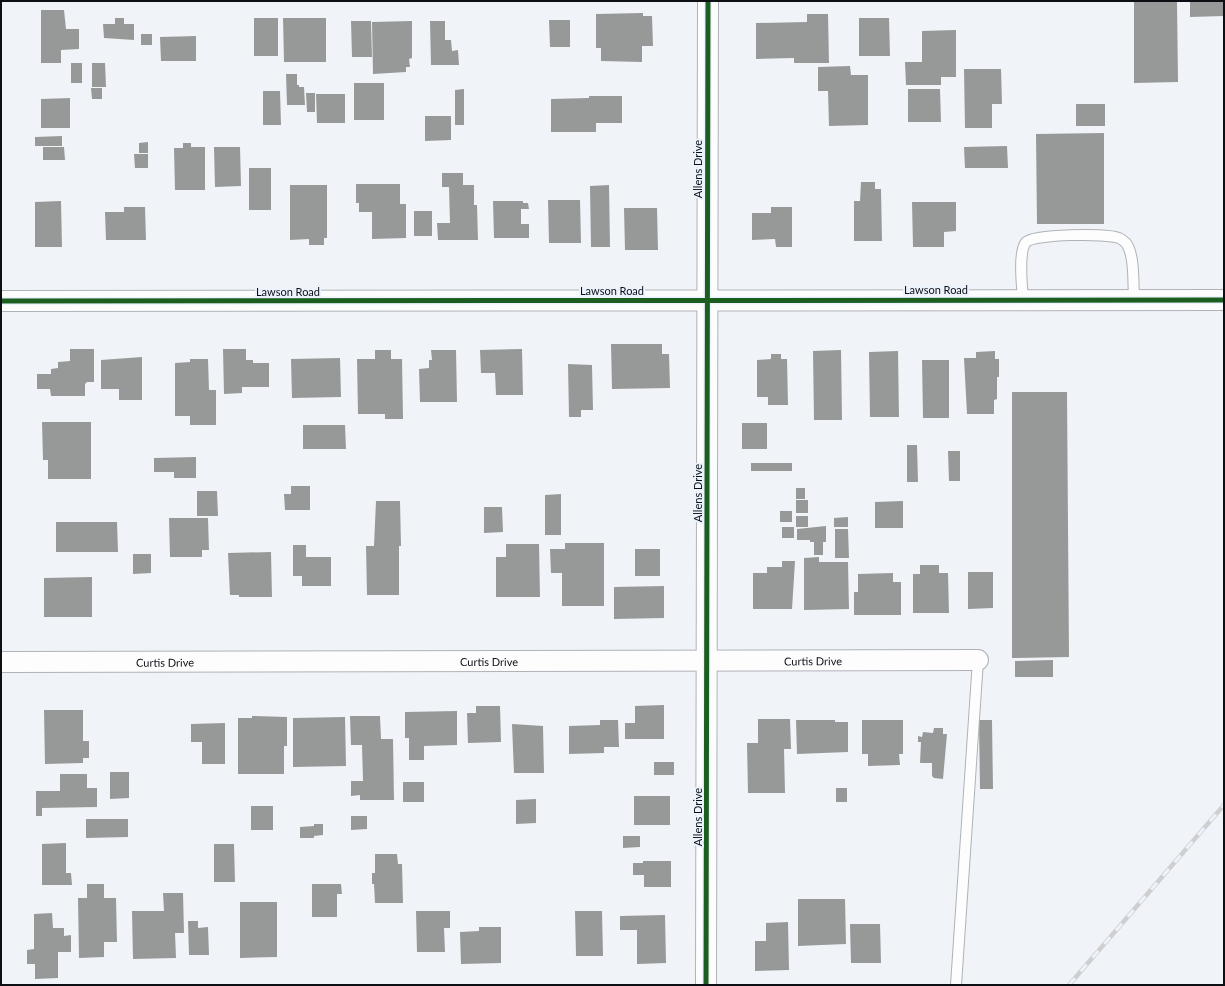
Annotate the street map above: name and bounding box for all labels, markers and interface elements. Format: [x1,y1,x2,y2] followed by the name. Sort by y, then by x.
[691,140,704,198] street label: Allens Drive
[904,283,968,296] street label: Lawson Road
[580,284,644,297] street label: Lawson Road
[256,285,320,298] street label: Lawson Road
[691,464,704,522] street label: Allens Drive
[460,654,518,668] street label: Curtis Drive
[784,654,842,667] street label: Curtis Drive
[136,655,194,668] street label: Curtis Drive
[691,788,704,846] street label: Allens Drive

